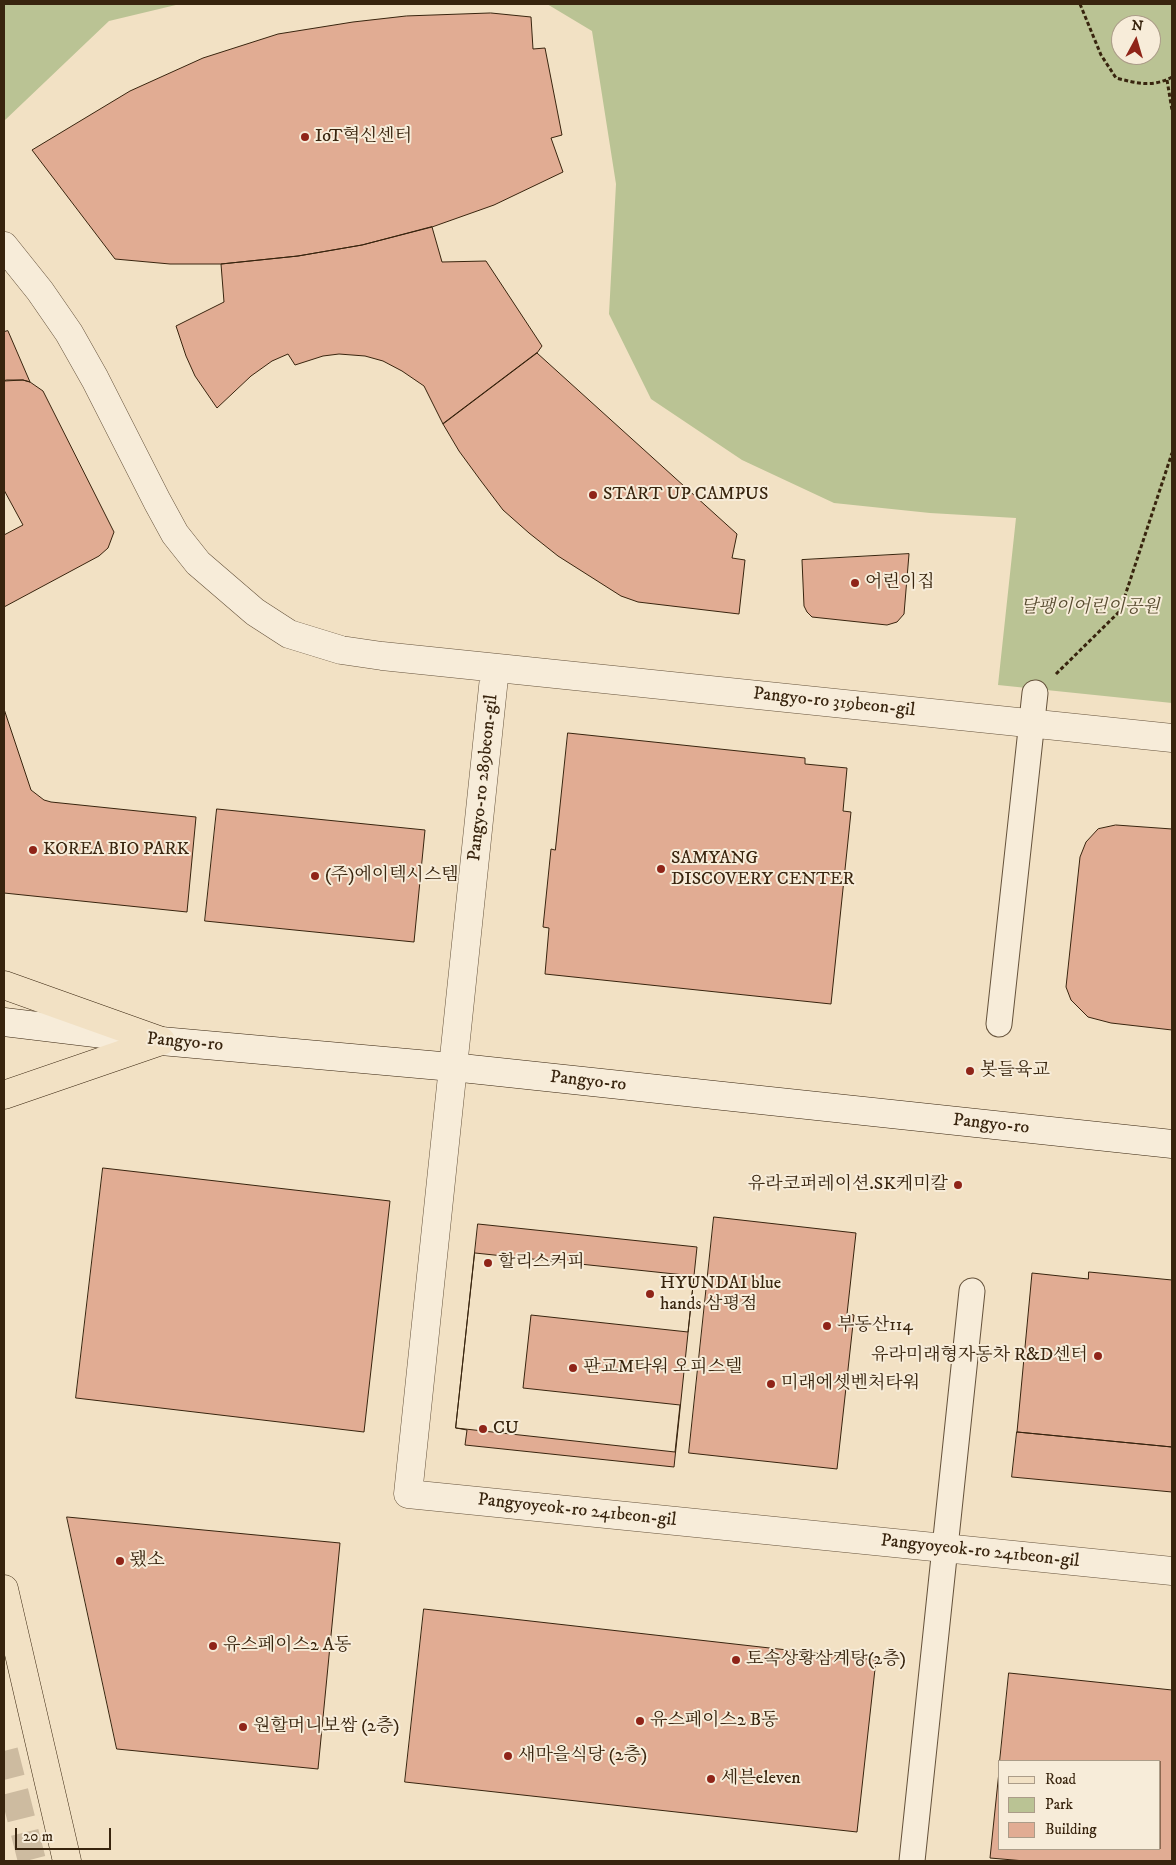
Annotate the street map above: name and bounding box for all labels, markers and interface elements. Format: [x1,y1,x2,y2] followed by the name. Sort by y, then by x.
[1111,15,1161,65] north arrow
[1131,17,1144,36] text: N
[315,126,412,148] place label: IoT혁신센터
[299,131,311,143] marker: IoT혁신센터
[603,484,768,506] place label: START UP CAMPUS
[587,489,599,501] marker: START UP CAMPUS
[865,572,935,594] place label: 어린이집
[849,577,861,589] marker: 어린이집
[1020,597,1160,619] park label: 달팽이어린이공원
[752,684,916,722] street label: Pangyo-ro 319beon-gil
[465,694,503,862] street label: Pangyo-ro 289beon-gil
[43,839,189,861] place label: KOREA BIO PARK
[27,844,39,856] marker: KOREA BIO PARK
[671,848,855,891] place label: SAMYANG DISCOVERY CENTER
[655,863,667,875] marker: SAMYANG DISCOVERY CENTER
[325,865,459,887] place label: (주)에이텍시스템
[309,870,321,882] marker: (주)에이텍시스템
[146,1029,224,1057] street label: Pangyo-ro
[980,1060,1050,1082] place label: 봇들육교
[964,1065,976,1077] marker: 봇들육교
[549,1067,627,1097] street label: Pangyo-ro
[952,1110,1030,1140] street label: Pangyo-ro
[748,1174,948,1196] place label: 유라코퍼레이션.SK케미칼
[952,1179,964,1191] marker: 유라코퍼레이션.SK케미칼
[498,1252,585,1274] place label: 할리스커피
[482,1257,494,1269] marker: 할리스커피
[660,1273,781,1316] place label: HYUNDAI blue hands 삼평점
[644,1288,656,1300] marker: HYUNDAI blue hands 삼평점
[837,1315,913,1337] place label: 부동산114
[821,1320,833,1332] marker: 부동산114
[871,1345,1088,1367] place label: 유라미래형자동차 R&D센터
[1092,1350,1104,1362] marker: 유라미래형자동차 R&D센터
[583,1357,742,1379] place label: 판교M타워 오피스텔
[567,1362,579,1374] marker: 판교M타워 오피스텔
[781,1373,920,1395] place label: 미래에셋벤처타워
[765,1378,777,1390] marker: 미래에셋벤처타워
[493,1418,519,1440] place label: CU
[477,1423,489,1435] marker: CU
[476,1490,678,1532] street label: Pangyoyeok-ro 241beon-gil
[879,1531,1081,1573] street label: Pangyoyeok-ro 241beon-gil
[130,1550,165,1572] place label: 됐소
[114,1555,126,1567] marker: 됐소
[223,1635,351,1657] place label: 유스페이스2 A동
[207,1640,219,1652] marker: 유스페이스2 A동
[746,1649,906,1671] place label: 토속상황삼계탕(2층)
[730,1654,742,1666] marker: 토속상황삼계탕(2층)
[650,1710,778,1732] place label: 유스페이스2 B동
[634,1715,646,1727] marker: 유스페이스2 B동
[253,1716,399,1738] place label: 원할머니보쌈 (2층)
[237,1721,249,1733] marker: 원할머니보쌈 (2층)
[518,1745,647,1767] place label: 새마을식당 (2층)
[502,1750,514,1762] marker: 새마을식당 (2층)
[998,1760,1161,1850] legend
[721,1768,801,1790] place label: 세븐eleven
[1045,1770,1076,1789] text: Road
[705,1773,717,1785] marker: 세븐eleven
[1045,1795,1073,1814] text: Park
[18,1818,114,1850] scale bar
[1045,1820,1097,1839] text: Building
[23,1827,53,1846] text: 20 m

